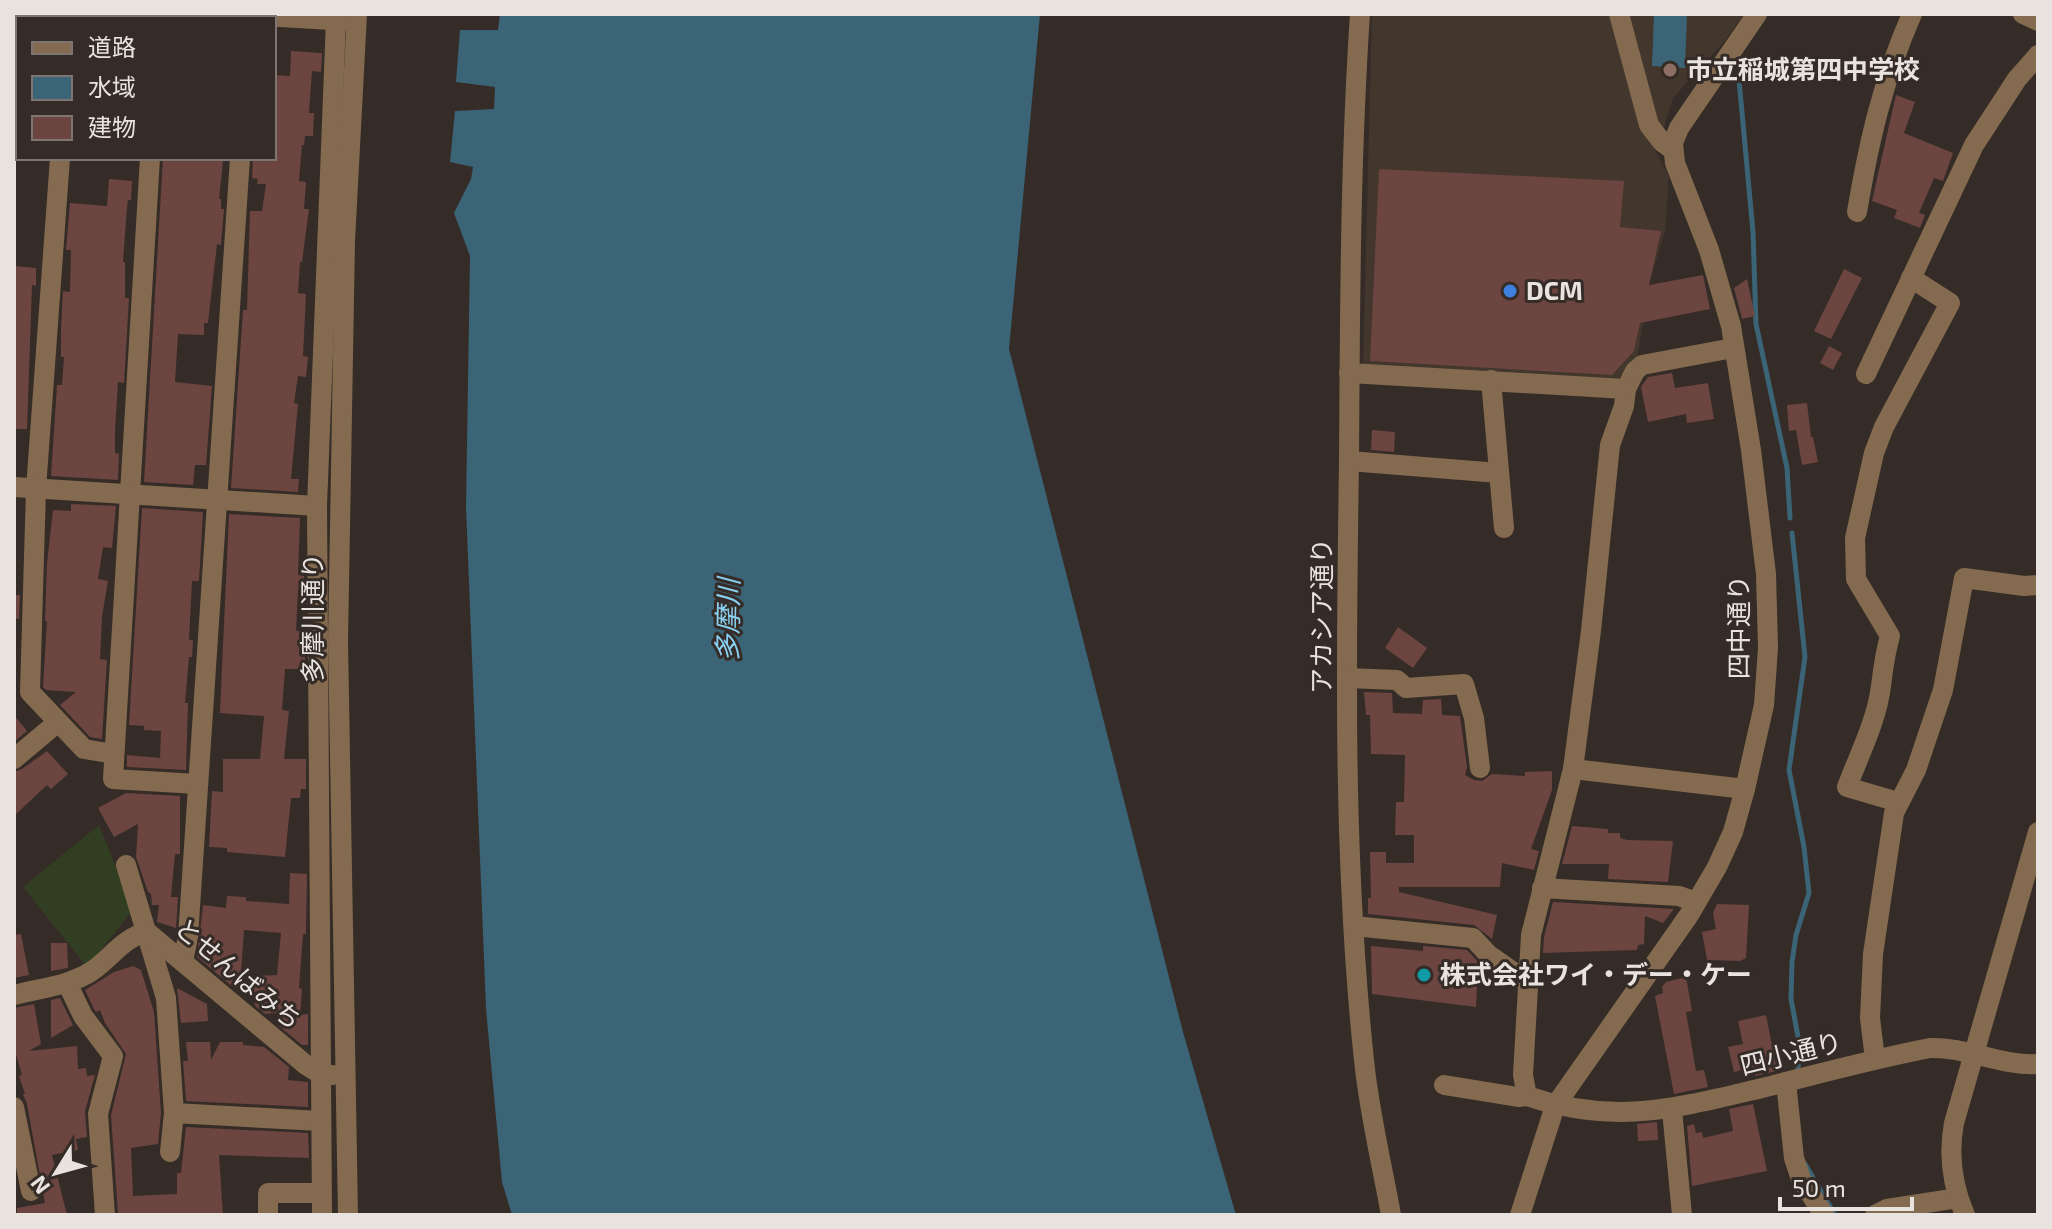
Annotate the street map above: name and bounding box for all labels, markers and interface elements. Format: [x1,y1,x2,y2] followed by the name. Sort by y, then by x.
[16,16,276,160] legend
[88,32,136,61] text: 道路
[1686,53,1920,84] place label: 市立稲城第四中学校
[1661,61,1679,79] marker: 市立稲城第四中学校
[88,72,136,101] text: 水域
[88,112,136,141] text: 建物
[1526,274,1583,305] place label: DCM
[1501,282,1519,300] marker: DCM
[1305,538,1336,694] street label: アカシア通り
[296,553,327,683] street label: 多摩川通り
[709,575,745,662] water label: 多摩川
[1722,575,1753,679] street label: 四中通り
[169,911,309,1035] street label: とせんばみち
[1440,958,1752,989] place label: 株式会社ワイ・デー・ケー
[1415,966,1433,984] marker: 株式会社ワイ・デー・ケー
[1736,1025,1845,1080] street label: 四小通り
[16,1133,96,1213] north arrow
[1780,1161,1912,1211] scale bar
[24,1171,54,1200] text: N
[1792,1173,1846,1202] text: 50 m

